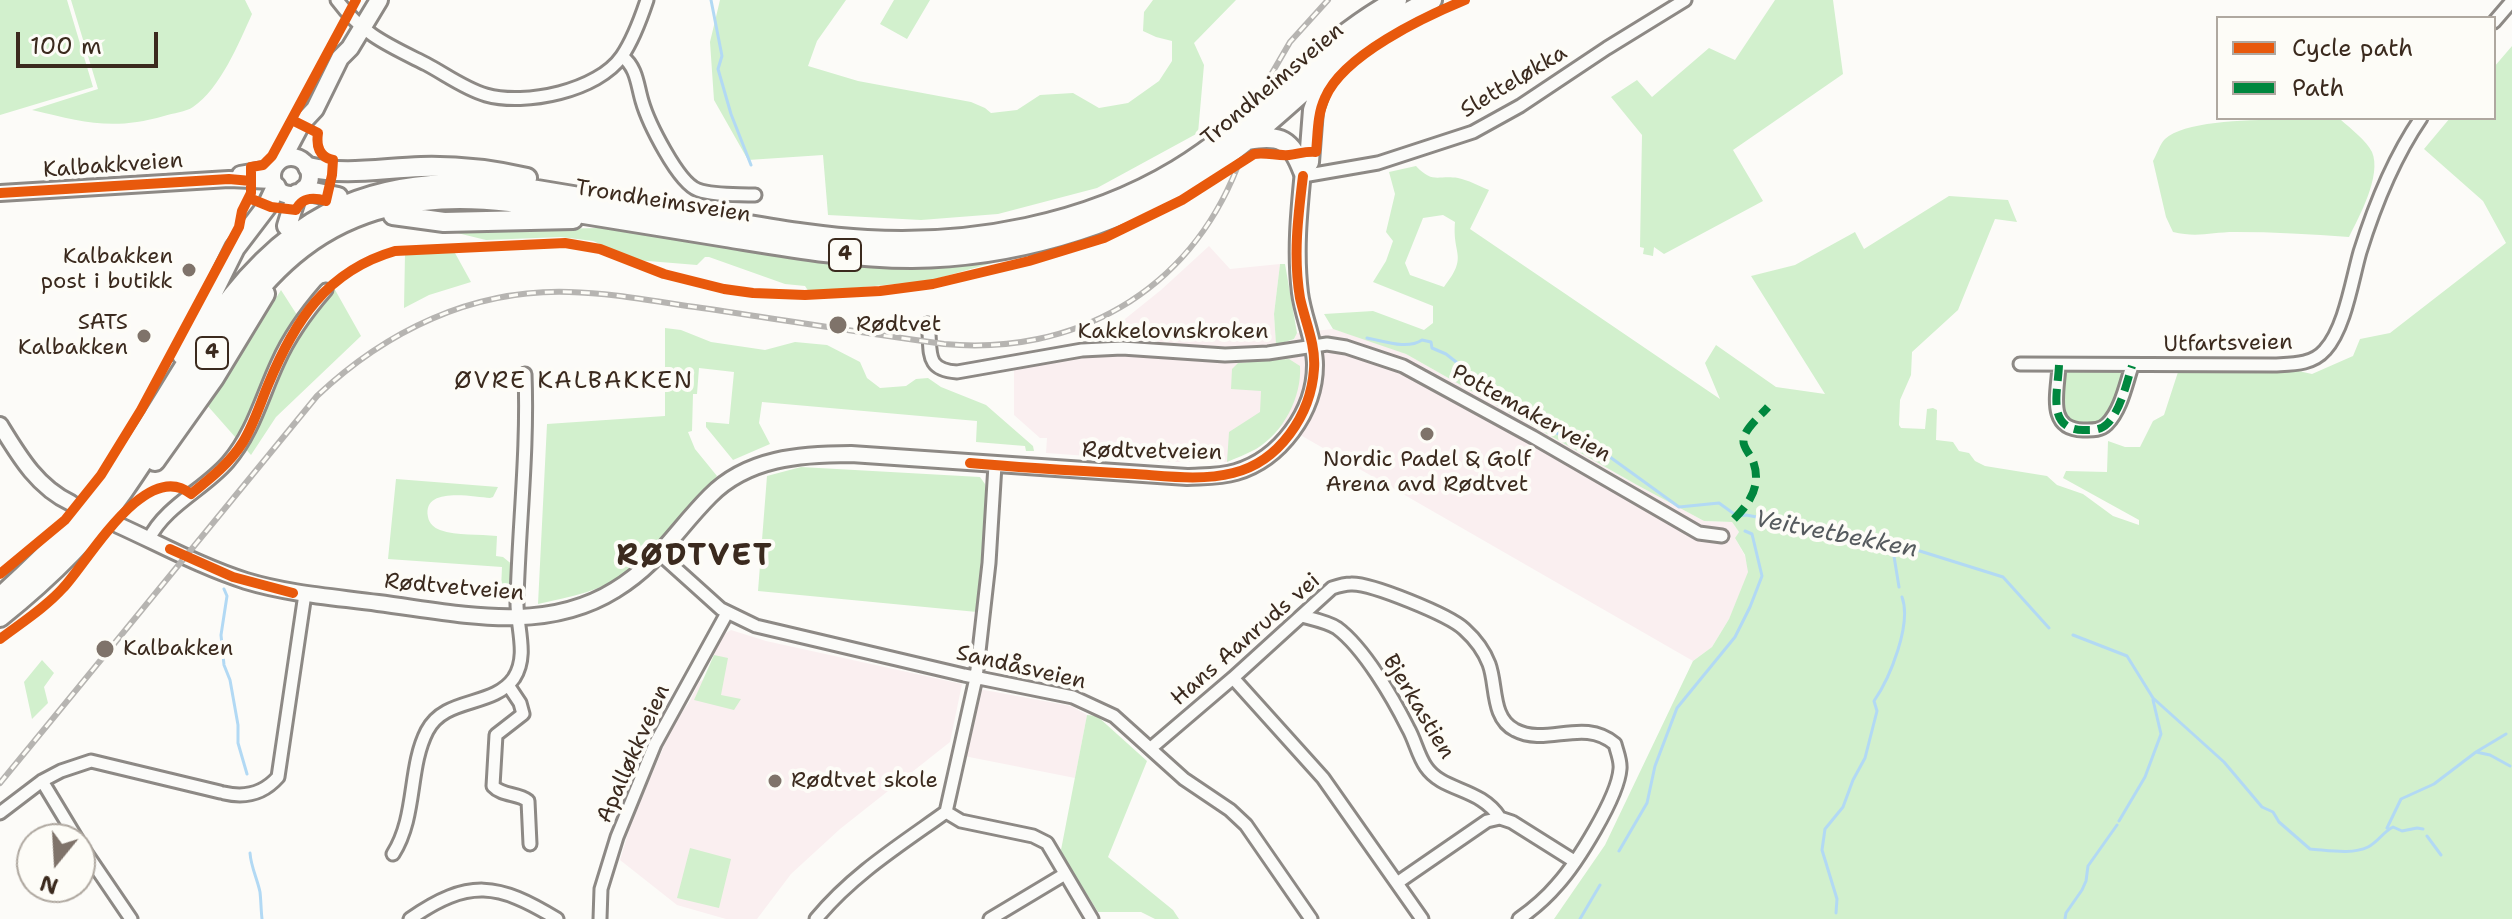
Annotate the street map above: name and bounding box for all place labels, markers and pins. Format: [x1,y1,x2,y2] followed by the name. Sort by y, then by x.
[41,244,173,296] place label: Kalbakken post i butikk
[180,261,198,279] marker: Kalbakken post i butikk
[18,310,128,362] place label: SATS Kalbakken
[856,312,941,338] place label: Rødtvet
[827,314,849,336] marker: Rødtvet
[135,327,153,345] marker: SATS Kalbakken
[1418,425,1436,443] marker: Nordic Padel & Golf Arena avd Rødtvet
[1323,447,1531,498] place label: Nordic Padel & Golf Arena avd Rødtvet
[123,636,233,662] place label: Kalbakken
[94,638,116,660] marker: Kalbakken
[791,768,938,794] place label: Rødtvet skole
[766,772,784,790] marker: Rødtvet skole

